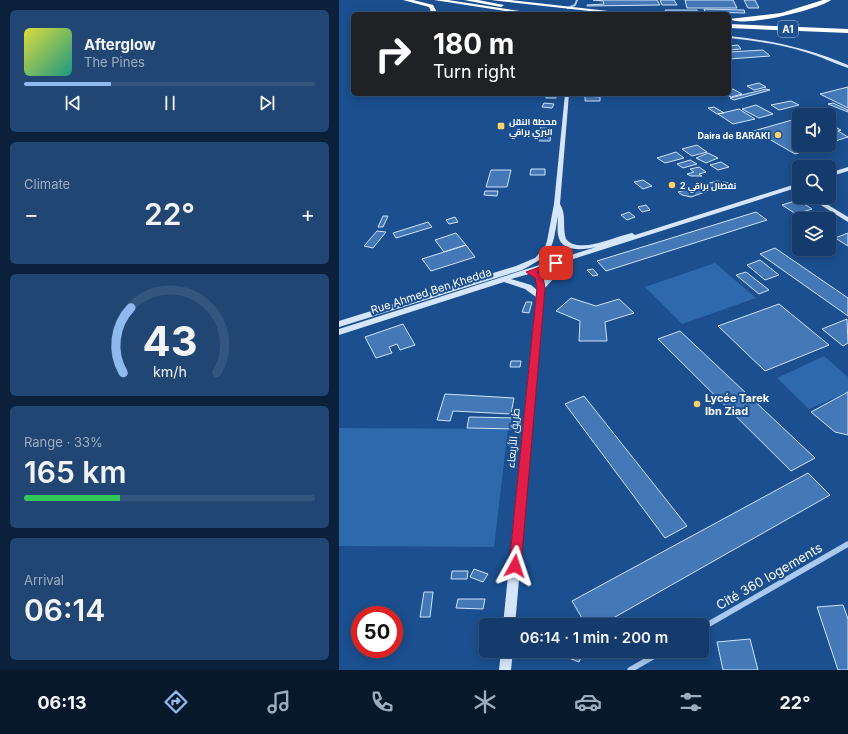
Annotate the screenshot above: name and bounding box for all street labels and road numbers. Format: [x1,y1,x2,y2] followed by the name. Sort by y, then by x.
[778,21,798,37] road number: A1
[369,265,493,317] street label: Rue Ahmed Ben Khedda
[503,407,523,469] street label: طريق الأربعاء
[713,539,825,613] street label: Cité 360 logements

